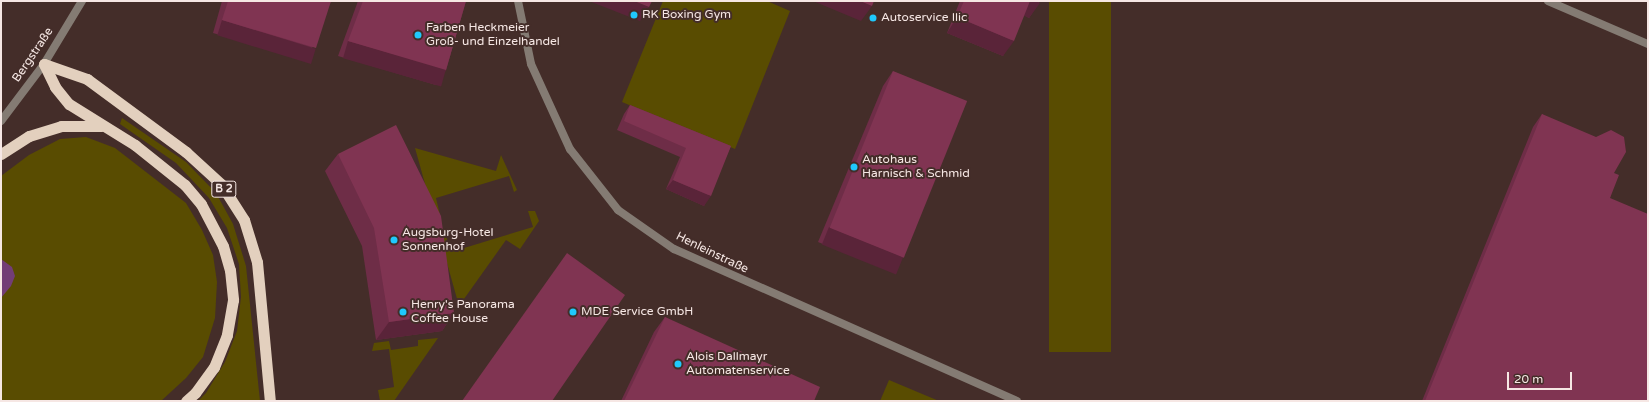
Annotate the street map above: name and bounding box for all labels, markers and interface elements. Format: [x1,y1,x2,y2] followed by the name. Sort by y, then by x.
[642,8,731,22] place label: RK Boxing Gym
[629,10,639,20] marker: RK Boxing Gym
[881,11,967,25] place label: Autoservice Ilic
[868,13,878,23] marker: Autoservice Ilic
[426,21,560,49] place label: Farben Heckmeier Groß- und Einzelhandel
[9,25,57,85] street label: Bergstraße
[413,30,423,40] marker: Farben Heckmeier Groß- und Einzelhandel
[862,153,970,181] place label: Autohaus Harnisch & Schmid
[849,162,859,172] marker: Autohaus Harnisch & Schmid
[211,180,237,198] road number: B 2
[402,226,494,254] place label: Augsburg-Hotel Sonnenhof
[673,229,751,277] street label: Henleinstraße
[389,235,399,245] marker: Augsburg-Hotel Sonnenhof
[411,298,515,326] place label: Henry's Panorama Coffee House
[581,305,693,319] place label: MDE Service GmbH
[398,307,408,317] marker: Henry's Panorama Coffee House
[568,307,578,317] marker: MDE Service GmbH
[686,350,790,378] place label: Alois Dallmayr Automatenservice
[673,359,683,369] marker: Alois Dallmayr Automatenservice
[1509,364,1574,390] scale bar
[1514,372,1543,386] text: 20 m

